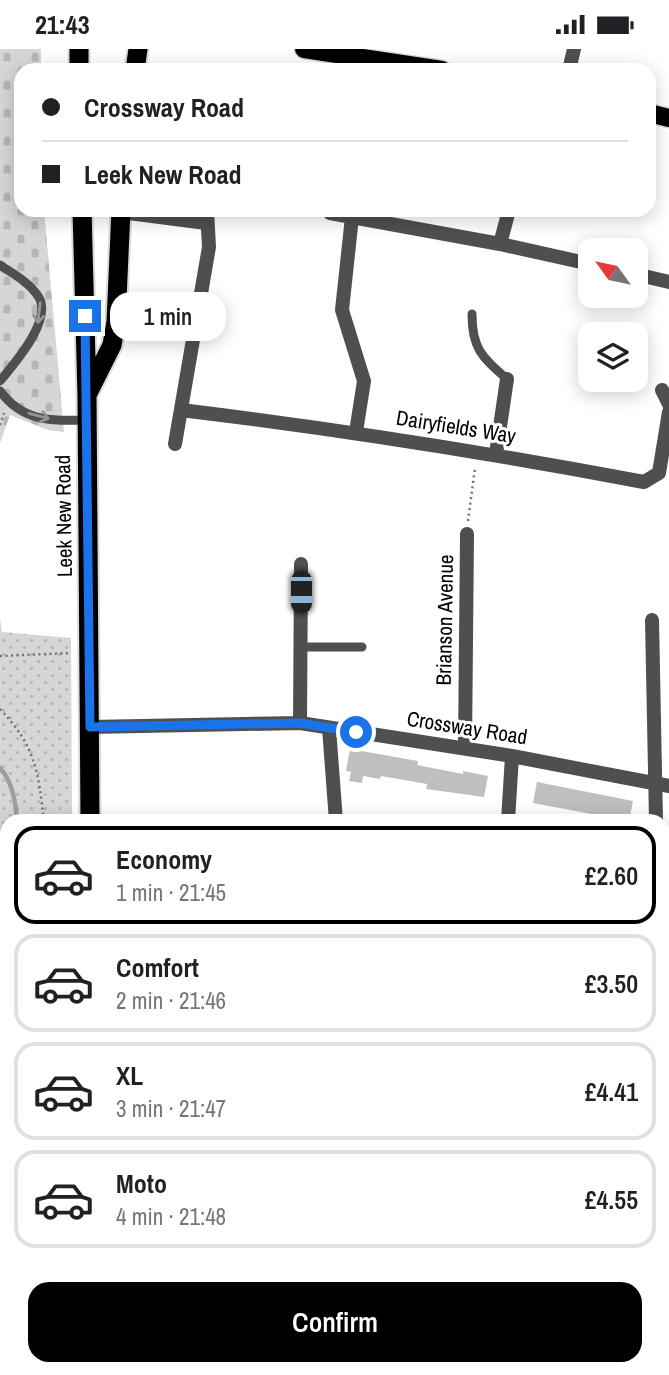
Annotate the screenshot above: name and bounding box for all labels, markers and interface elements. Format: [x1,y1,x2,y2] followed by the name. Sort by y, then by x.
[35,7,90,42] text: 21:43
[84,90,244,125] text: Crossway Road
[84,157,242,192] text: Leek New Road
[578,238,648,308] north arrow
[578,238,648,392] map controls
[110,292,225,341] callout: 1 min
[69,300,101,332] route end
[33,301,46,324] one-way arrow
[144,301,192,332] text: 1 min
[578,322,648,392] button: layers
[394,403,518,450] street label: Dairyfields Way
[27,410,49,423] one-way arrow
[48,455,79,578] street label: Leek New Road
[429,554,460,686] street label: Brianson Avenue
[291,571,312,613] car
[405,704,529,751] street label: Crossway Road
[340,716,372,748] route start
[116,842,212,877] text: Economy
[32,844,95,907] icon: car
[585,858,638,893] text: £2.60
[116,877,226,908] text: 1 min · 21:45
[116,950,199,985] text: Comfort
[32,952,95,1015] icon: car
[585,966,638,1001] text: £3.50
[116,985,226,1016] text: 2 min · 21:46
[116,1058,143,1093] text: XL
[32,1060,95,1123] icon: car
[585,1074,638,1109] text: £4.41
[116,1093,226,1124] text: 3 min · 21:47
[116,1166,167,1201] text: Moto
[32,1168,95,1231] icon: car
[585,1182,638,1217] text: £4.55
[116,1201,226,1232] text: 4 min · 21:48
[28,1282,642,1362] button: Confirm

